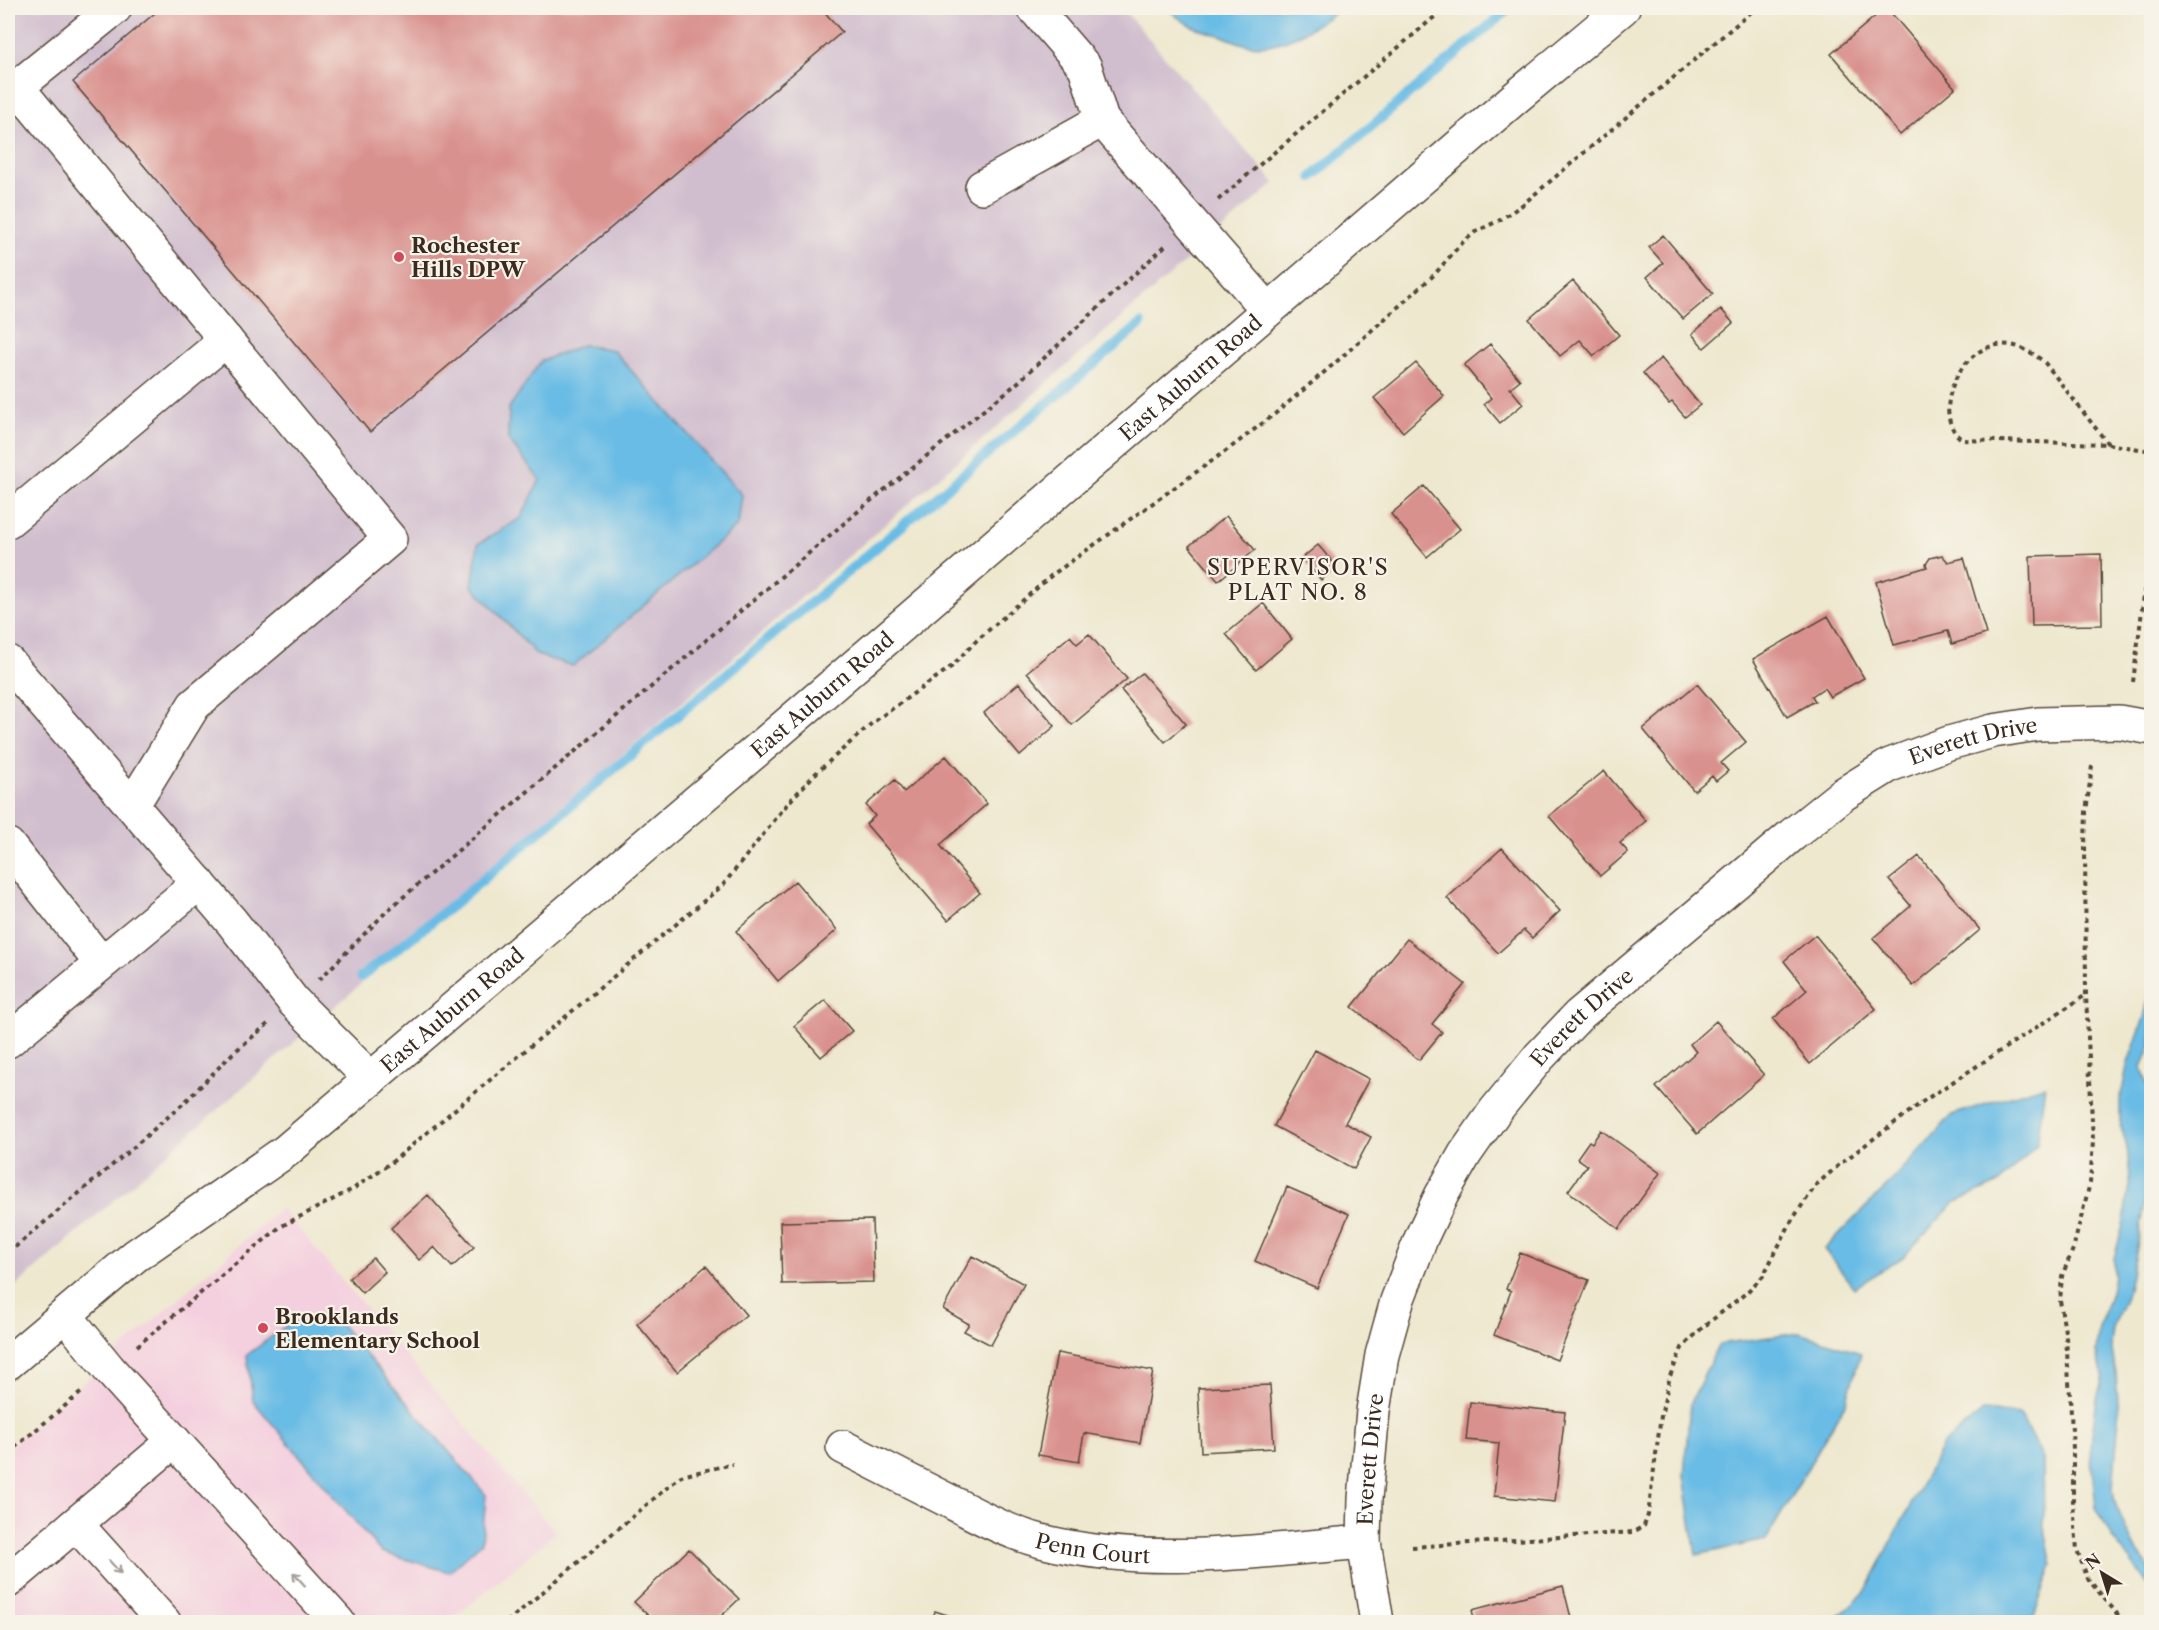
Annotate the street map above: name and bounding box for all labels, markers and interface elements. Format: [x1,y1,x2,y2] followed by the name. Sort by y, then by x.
[411,233,526,282] place label: Rochester Hills DPW
[392,250,406,264] marker: Rochester Hills DPW
[1114,309,1267,446] street label: East Auburn Road
[1207,554,1389,606] district label: SUPERVISOR'S PLAT NO. 8
[745,626,898,763] street label: East Auburn Road
[1905,712,2039,769] street label: Everett Drive
[375,942,529,1078] street label: East Auburn Road
[1524,962,1638,1071] street label: Everett Drive
[275,1304,480,1353] place label: Brooklands Elementary School
[256,1321,270,1335] marker: Brooklands Elementary School
[1352,1391,1388,1526] street label: Everett Drive
[1033,1528,1151,1568] street label: Penn Court
[2072,1543,2132,1603] north arrow
[2081,1549,2104,1573] text: N
[108,1560,122,1575] one-way arrow
[292,1572,306,1587] one-way arrow

